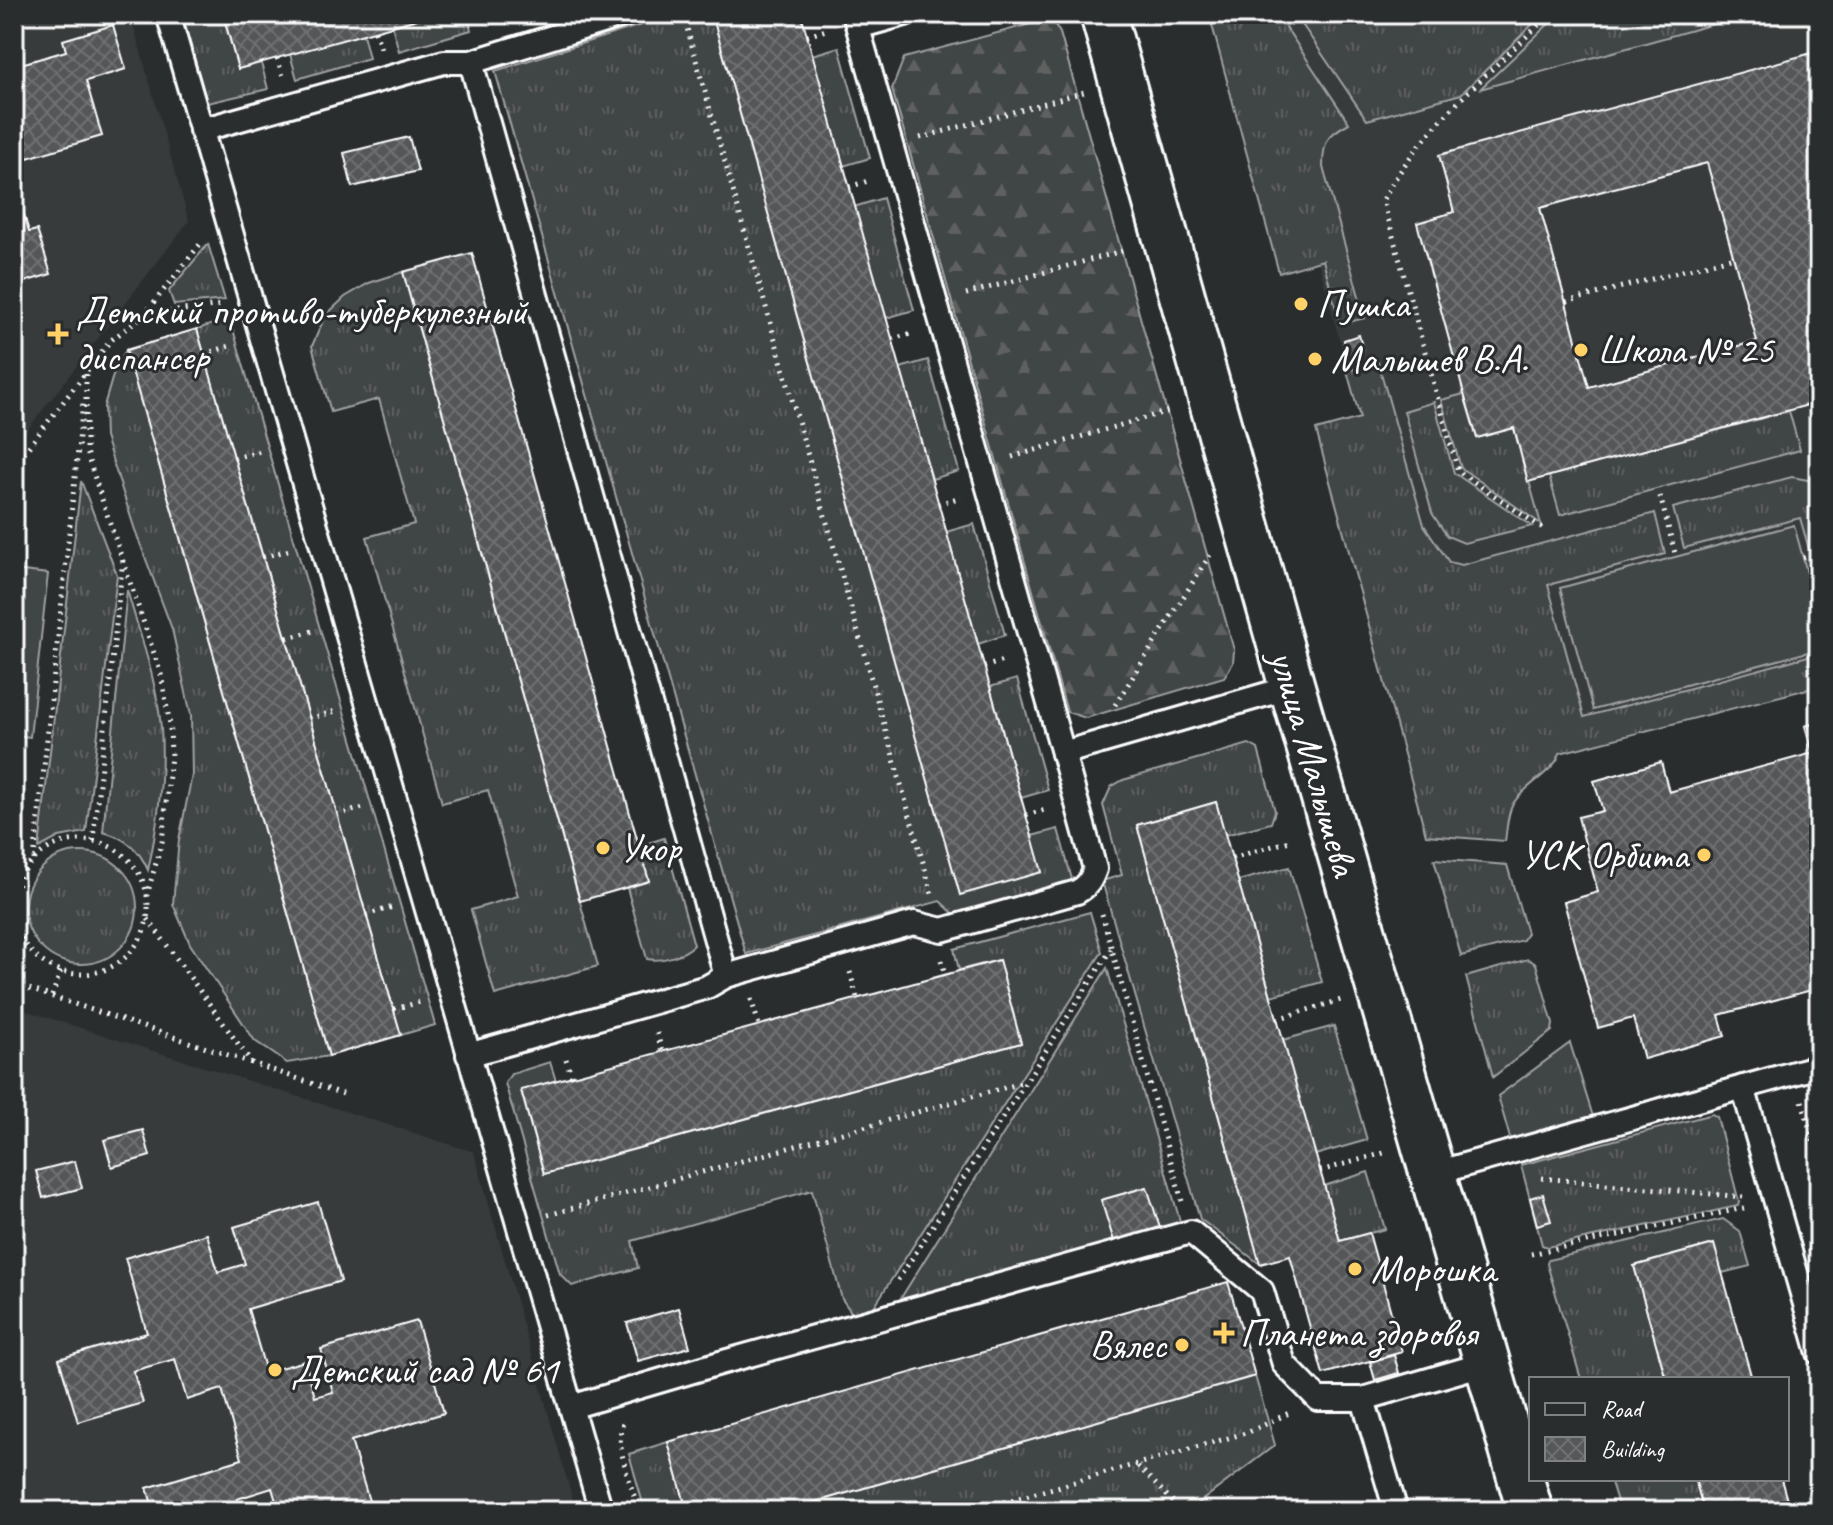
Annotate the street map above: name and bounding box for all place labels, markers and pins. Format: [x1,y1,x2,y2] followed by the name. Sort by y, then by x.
[1317,279,1412,329] place label: Пушка
[76,286,529,382] place label: Детский противо-туберкулезный диспансер
[1292,295,1310,313] marker: Пушка
[47,323,69,345] marker: Детский противо-туберкулезный диспансер
[1597,325,1776,375] place label: Школа № 25
[1331,334,1528,384] place label: Малышев В.А.
[1572,341,1590,359] marker: Школа № 25
[1306,350,1324,368] marker: Малышев В.А.
[619,823,684,873] place label: Укор
[1520,830,1691,880] place label: УСК Орбита
[594,839,612,857] marker: Укор
[1695,846,1713,864] marker: УСК Орбита
[1371,1244,1499,1294] place label: Морошка
[1346,1260,1364,1278] marker: Морошка
[1240,1308,1480,1358] place label: Планета здоровья
[1090,1320,1168,1370] place label: Вялес
[1215,1324,1233,1342] marker: Планета здоровья
[1173,1336,1191,1354] marker: Вялес
[291,1345,561,1395] place label: Детский сад № 61
[266,1361,284,1379] marker: Детский сад № 61

